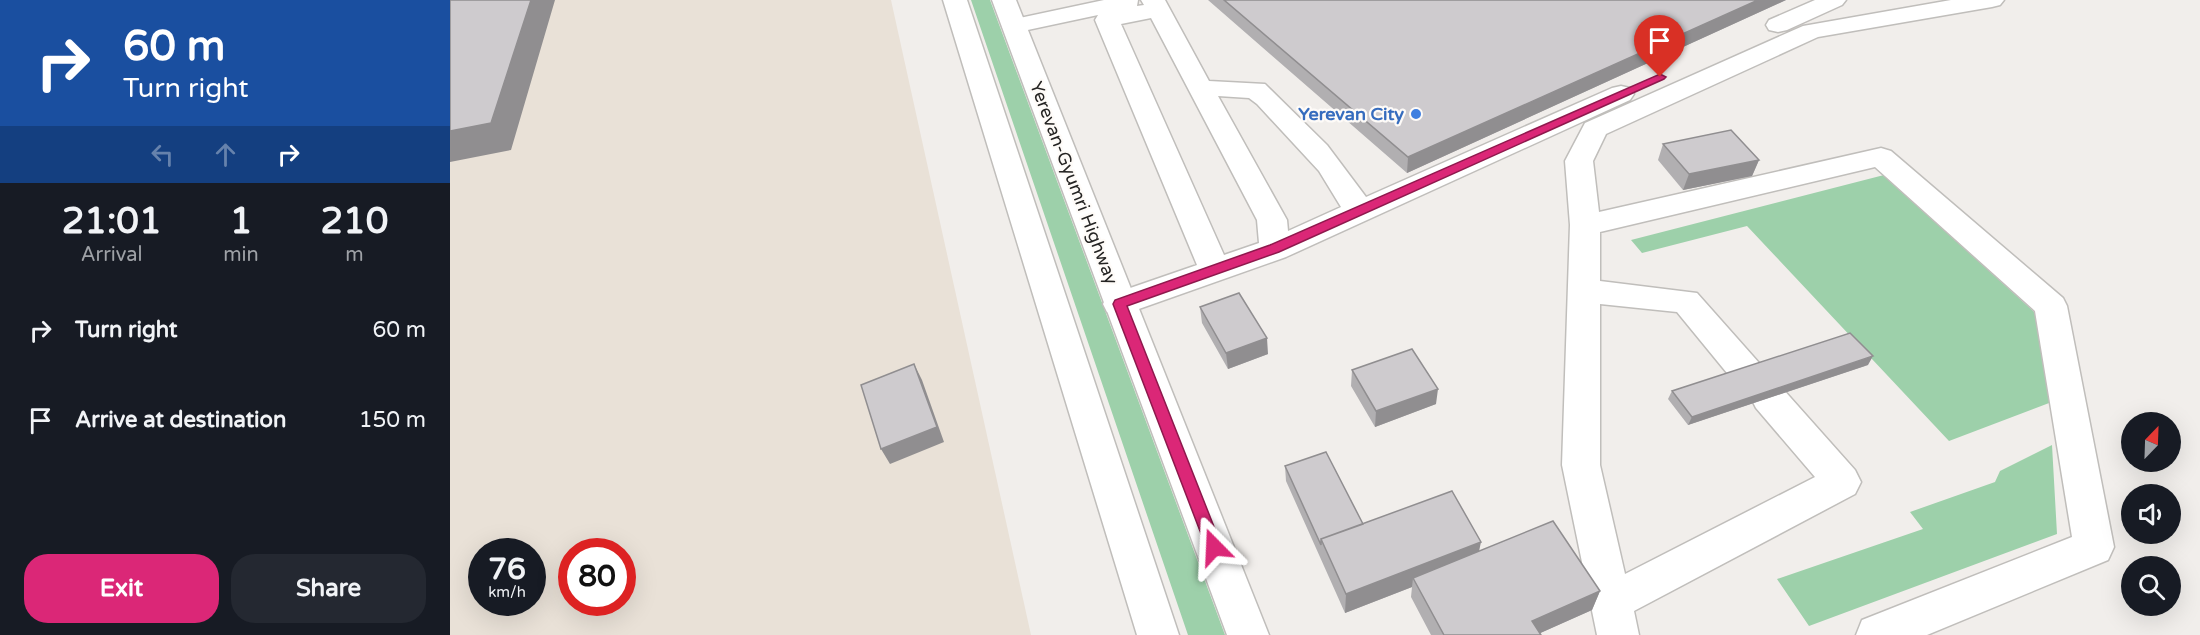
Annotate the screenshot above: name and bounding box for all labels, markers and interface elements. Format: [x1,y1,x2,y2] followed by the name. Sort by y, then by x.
[1634,15,1685,77] pin
[123,21,225,72] text: 60 m
[24,24,102,102] icon: right
[1643,24,1676,57] icon: arrive
[123,72,249,105] text: Turn right
[1025,78,1123,288] street label: Yerevan-Gyumri Highway
[1298,103,1404,125] place label: Yerevan City
[1409,107,1423,121] marker: Yerevan City
[146,138,179,171] icon: left
[209,138,242,171] icon: ahead
[272,138,305,171] icon: right
[62,200,162,243] text: 21:01
[230,200,252,243] text: 1
[320,200,388,243] text: 210
[81,243,143,267] text: Arrival
[223,243,259,267] text: min
[345,243,364,267] text: m
[24,314,57,347] icon: right
[75,317,177,343] text: Turn right
[372,317,426,343] text: 60 m
[24,404,57,437] icon: arrive
[75,407,286,433] text: Arrive at destination
[359,407,426,433] text: 150 m
[2121,412,2181,472] north arrow
[2121,412,2181,616] map controls
[2121,484,2181,544] button: sound
[1182,515,1246,579] position arrow
[558,538,636,616] speed limit sign: 80
[488,551,526,588] text: 76
[24,554,219,623] button: Exit
[231,554,426,623] button: Share
[2121,556,2181,616] button: search
[488,583,526,601] text: km/h

